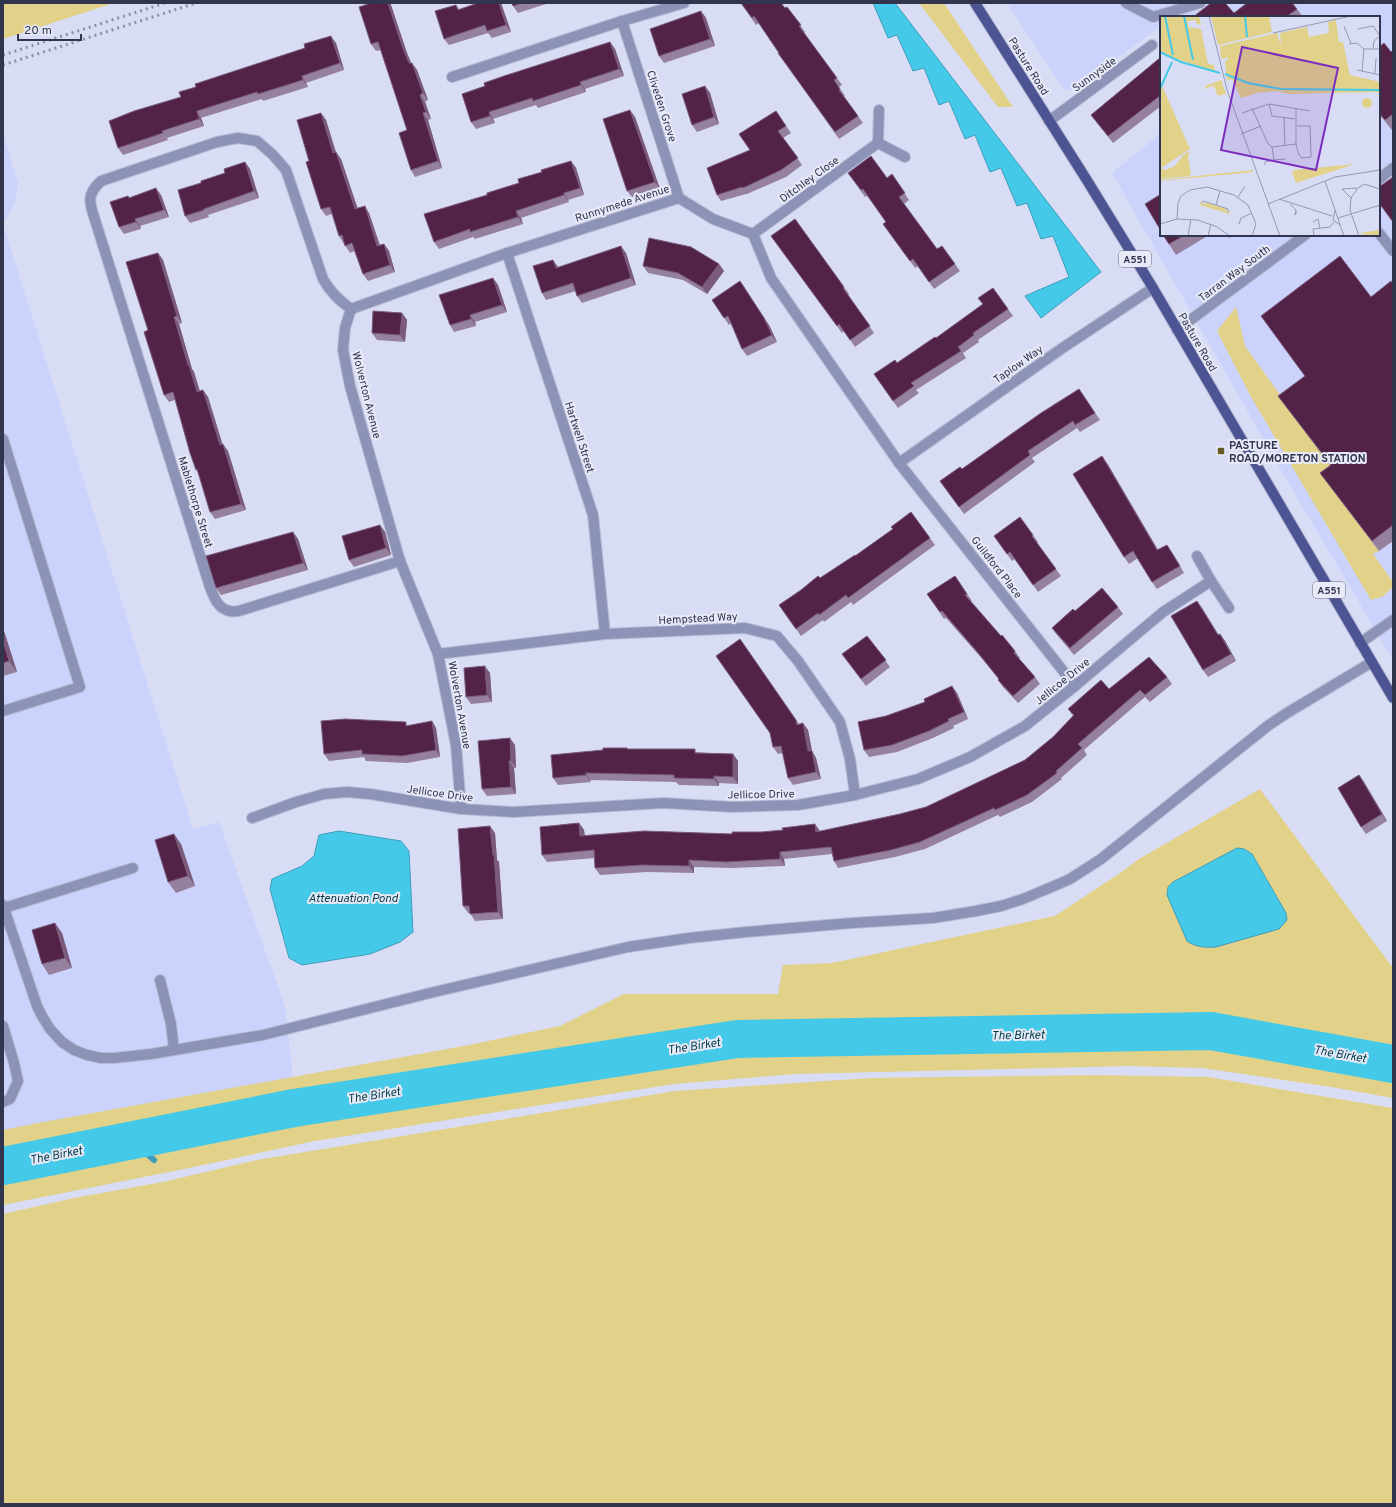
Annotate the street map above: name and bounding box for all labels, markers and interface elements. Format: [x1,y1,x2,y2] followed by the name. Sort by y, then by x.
[18,16,81,42] scale bar
[1160,16,1380,236] inset map
[24,23,52,39] text: 20 m
[1005,35,1051,98] street label: Pasture Road
[1070,54,1119,95] street label: Sunnyside
[643,69,679,144] street label: Cliveden Grove
[777,154,842,206] street label: Ditchley Close
[573,182,671,226] street label: Runnymede Avenue
[1196,242,1273,305] street label: Tarran Way South
[1119,251,1151,267] road number: A551
[1175,311,1220,374] street label: Pasture Road
[991,342,1046,387] street label: Taplow Way
[348,350,384,440] street label: Wolverton Avenue
[561,400,597,475] street label: Hartwell Street
[1229,439,1366,466] place label: PASTURE ROAD/MORETON STATION
[1216,446,1226,456] marker: PASTURE ROAD/MORETON STATION
[174,455,216,550] street label: Mablethorpe Street
[968,534,1025,602] street label: Guildford Place
[1313,582,1345,598] road number: A551
[658,610,738,628] street label: Hempstead Way
[1032,655,1093,708] street label: Jellicoe Drive
[444,660,474,750] street label: Wolverton Avenue
[406,782,474,806] street label: Jellicoe Drive
[727,787,795,803] street label: Jellicoe Drive
[308,891,399,907] water label: Attenuation Pond
[991,1028,1045,1044] water label: The Birket
[667,1035,722,1059] water label: The Birket
[1312,1042,1368,1068] water label: The Birket
[347,1084,402,1108] water label: The Birket
[29,1143,85,1169] water label: The Birket

